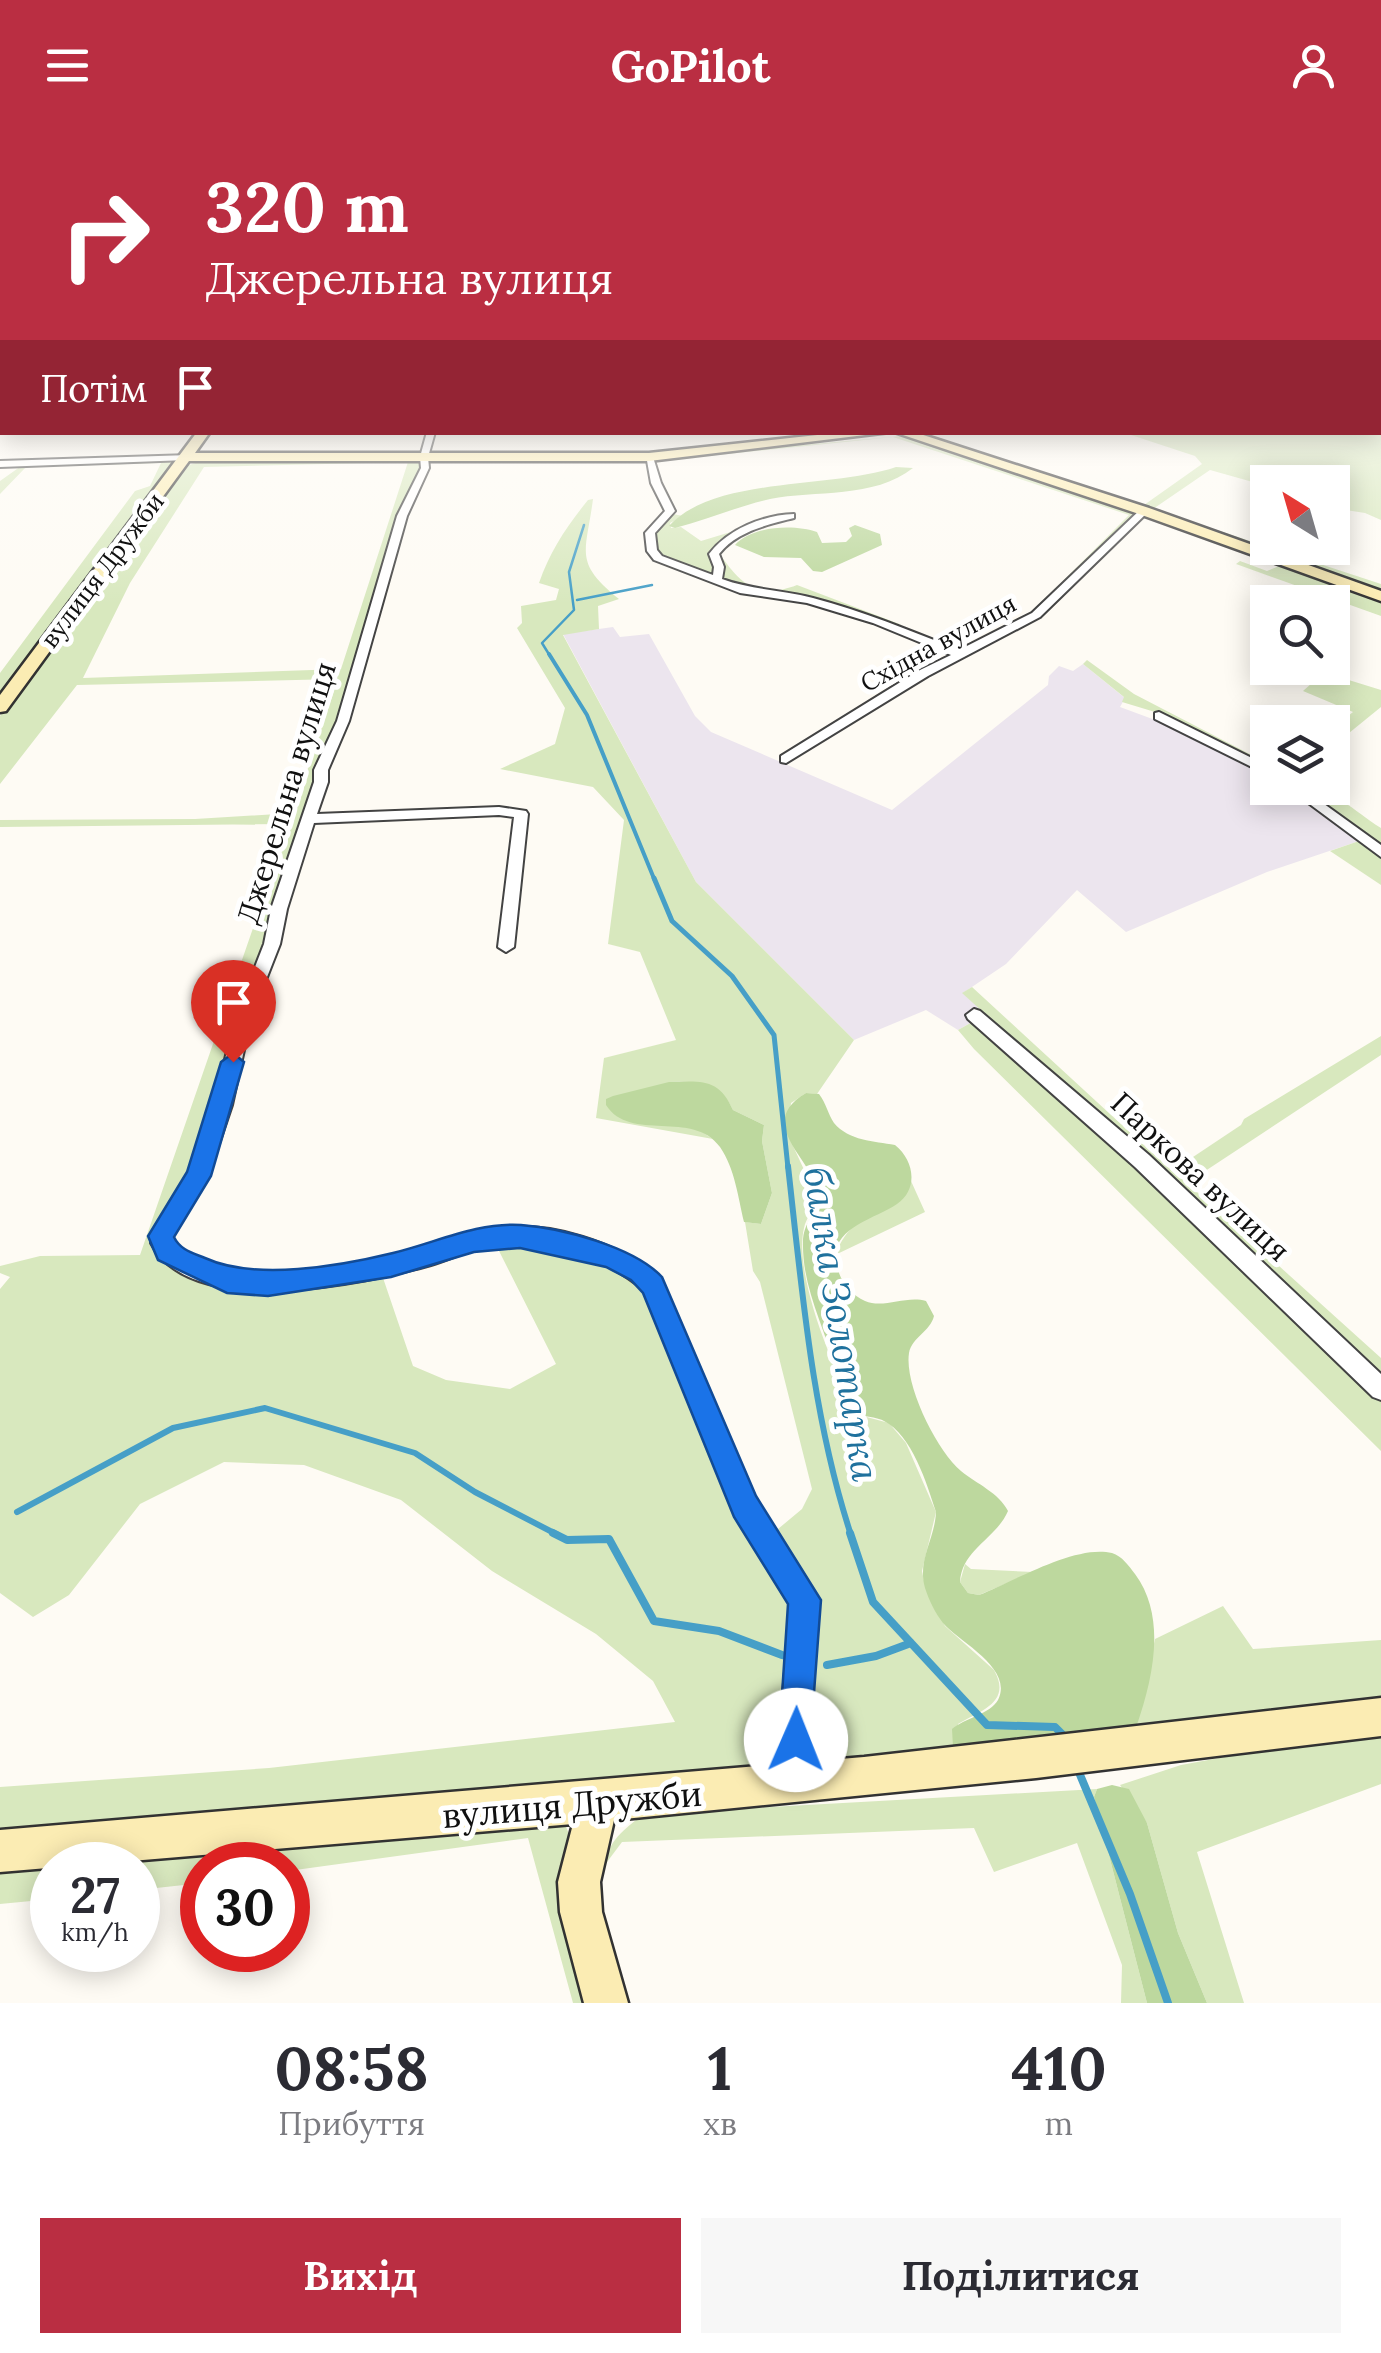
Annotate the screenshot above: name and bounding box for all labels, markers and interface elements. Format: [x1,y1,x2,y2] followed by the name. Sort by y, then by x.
[611,37,770,94] text: GoPilot
[40,38,95,93] icon: menu
[1286,38,1341,93] icon: person
[205,162,409,251] text: 320 m
[40,170,170,300] icon: right
[205,249,613,306] text: Джерельна вулиця
[168,360,223,415] icon: arrive
[40,364,148,412] text: Потім
[1250,465,1350,565] north arrow
[1250,465,1350,805] map controls
[33,486,171,654] street label: вулиця Дружби
[1250,585,1350,685] button: search
[855,587,1021,699] street label: Східна вулиця
[228,657,345,929] street label: Джерельна вулиця
[1250,705,1350,805] button: layers
[191,960,276,1063] pin
[206,975,261,1030] icon: arrive
[1103,1084,1298,1270] street label: Паркова вулиця
[793,1164,891,1484] water label: балка Золотарка
[744,1688,848,1792] position arrow
[440,1771,704,1838] street label: вулиця Дружби
[180,1842,310,1972] speed limit sign: 30
[70,1863,120,1927] text: 27
[61,1916,129,1948] text: km/h
[274,2030,429,2106] text: 08:58
[708,2030,732,2106] text: 1
[1011,2030,1107,2106] text: 410
[278,2103,425,2144] text: Прибуття
[703,2103,737,2144] text: хв
[1045,2103,1073,2144] text: m
[40,2218,681,2333] button: Вихід
[701,2218,1341,2333] button: Поділитися

